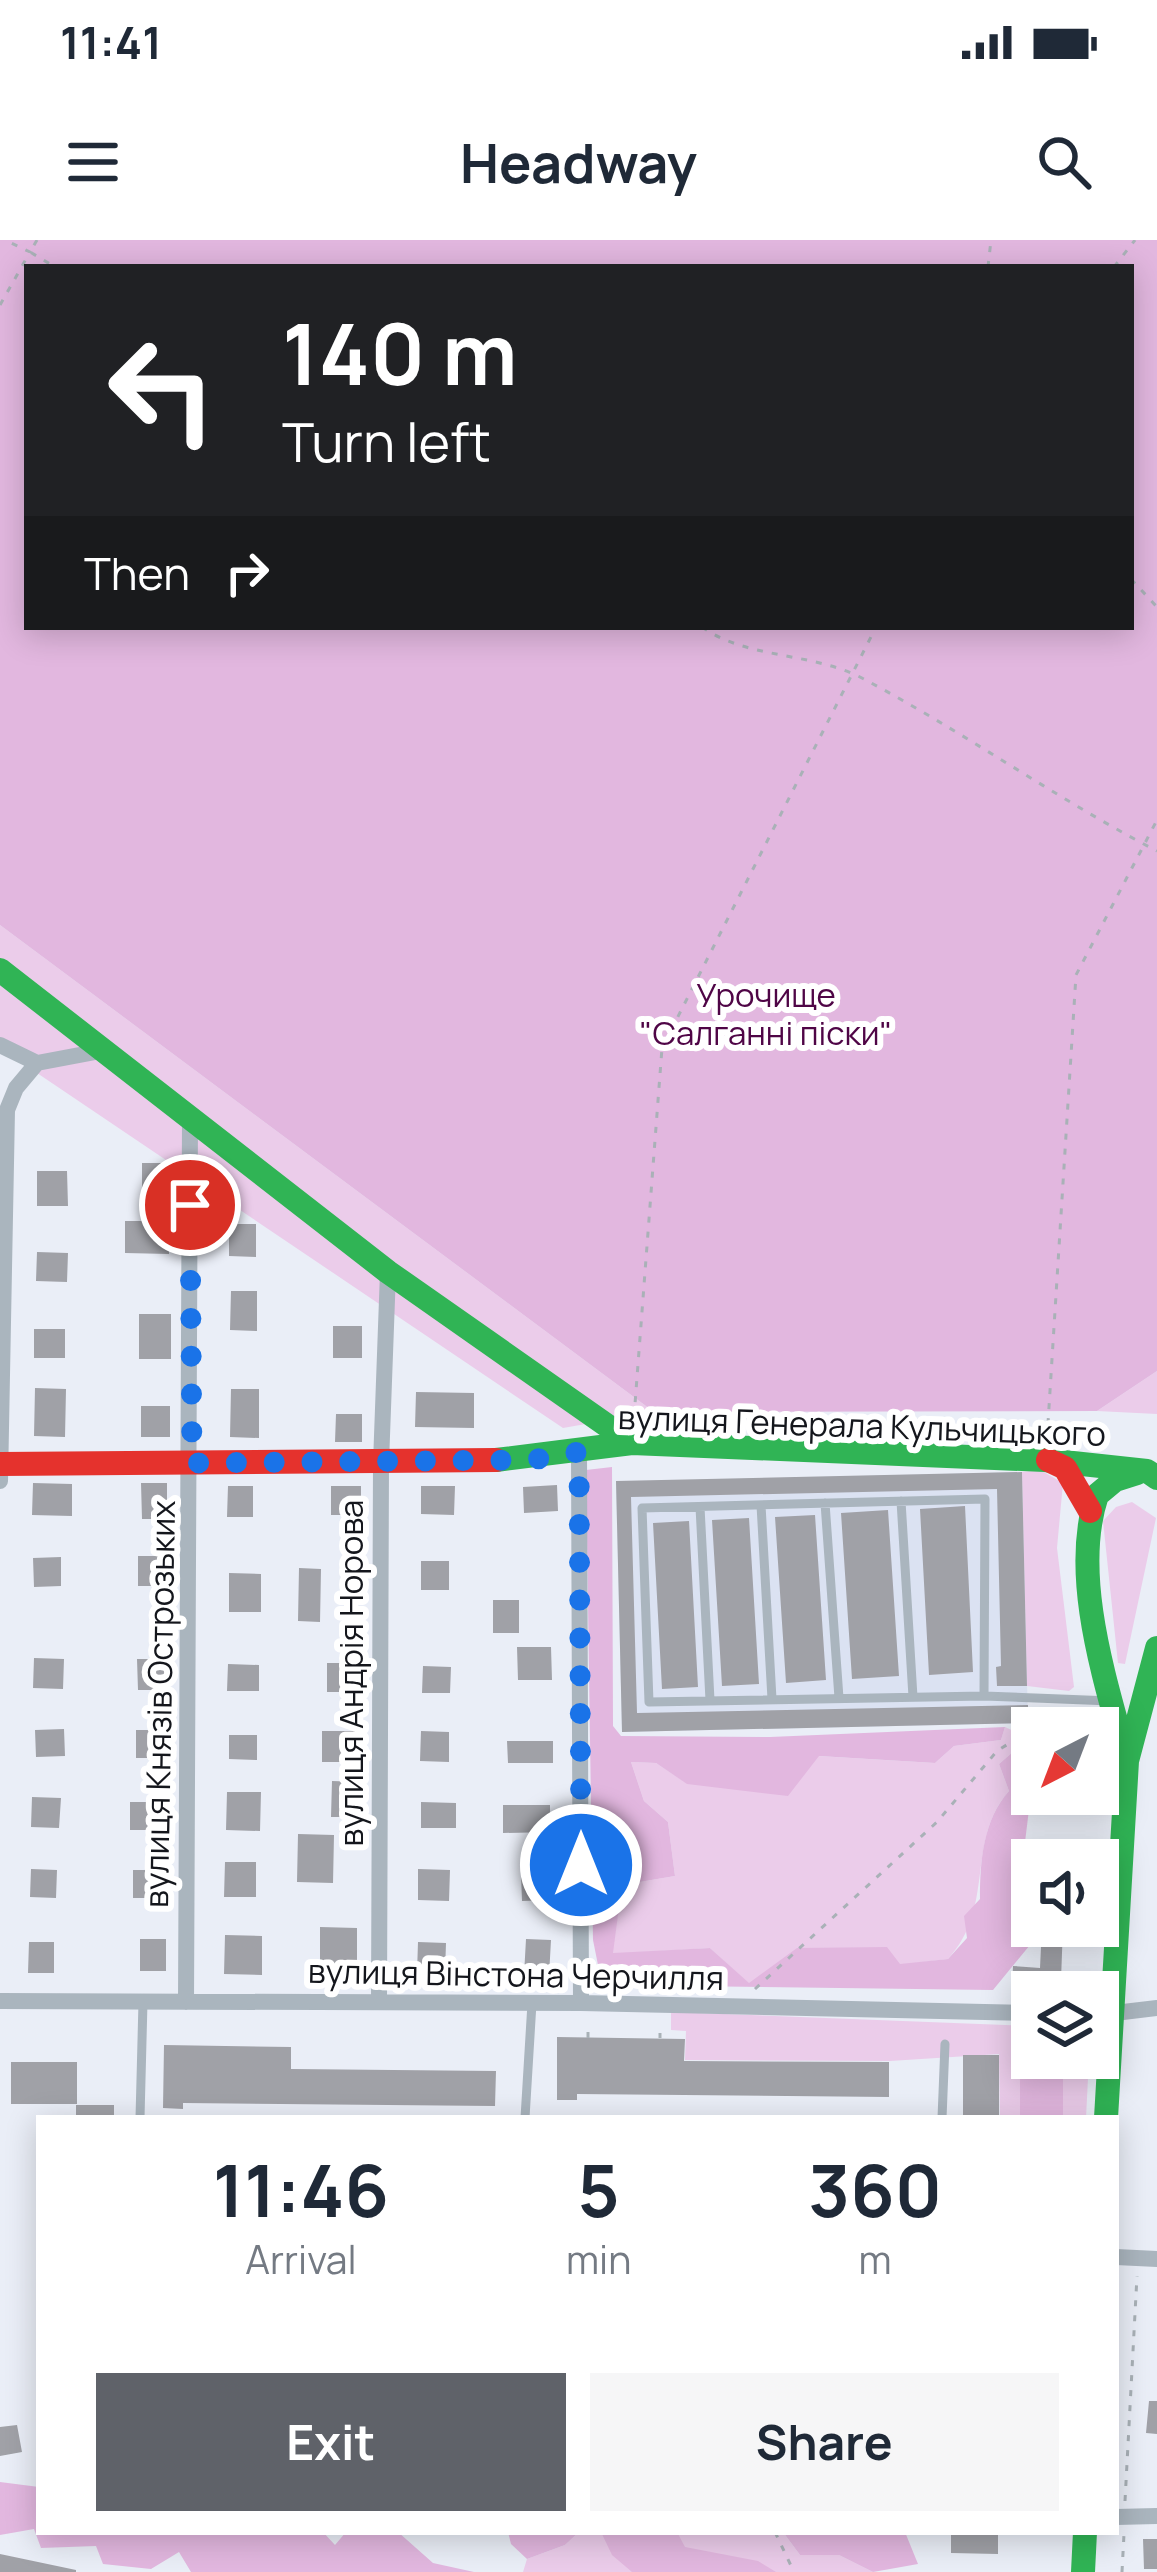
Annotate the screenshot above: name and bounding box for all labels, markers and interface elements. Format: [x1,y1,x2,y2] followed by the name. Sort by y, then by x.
[60,11,162,73] text: 11:41
[460,125,697,199] text: Headway
[60,129,126,195] icon: menu
[1031,129,1097,195] icon: search
[282,295,518,410] text: 140 m
[84,312,240,468] icon: left
[282,404,491,478] text: Turn left
[214,540,280,606] icon: right
[84,542,190,604] text: Then
[639,972,893,1055] park label: Урочище "Салганні піски"
[139,1154,241,1256] pin
[157,1172,223,1238] icon: arrive
[617,1394,1107,1456] street label: вулиця Генерала Кульчицького
[133,1499,185,1908] street label: вулиця Князів Острозьких
[328,1500,373,1846] street label: вулиця Андрія Норова
[1011,1707,1119,1815] north arrow
[1011,1707,1119,2079] map controls
[518,1802,644,1928] position arrow
[1011,1839,1119,1947] button: sound
[308,1948,724,2000] street label: вулиця Вінстона Черчилля
[1011,1971,1119,2079] button: layers
[213,2140,389,2239] text: 11:46
[578,2140,620,2239] text: 5
[808,2140,942,2239] text: 360
[245,2232,357,2286] text: Arrival
[566,2232,631,2286] text: min
[859,2232,892,2286] text: m
[96,2373,566,2511] button: Exit
[590,2373,1059,2511] button: Share

